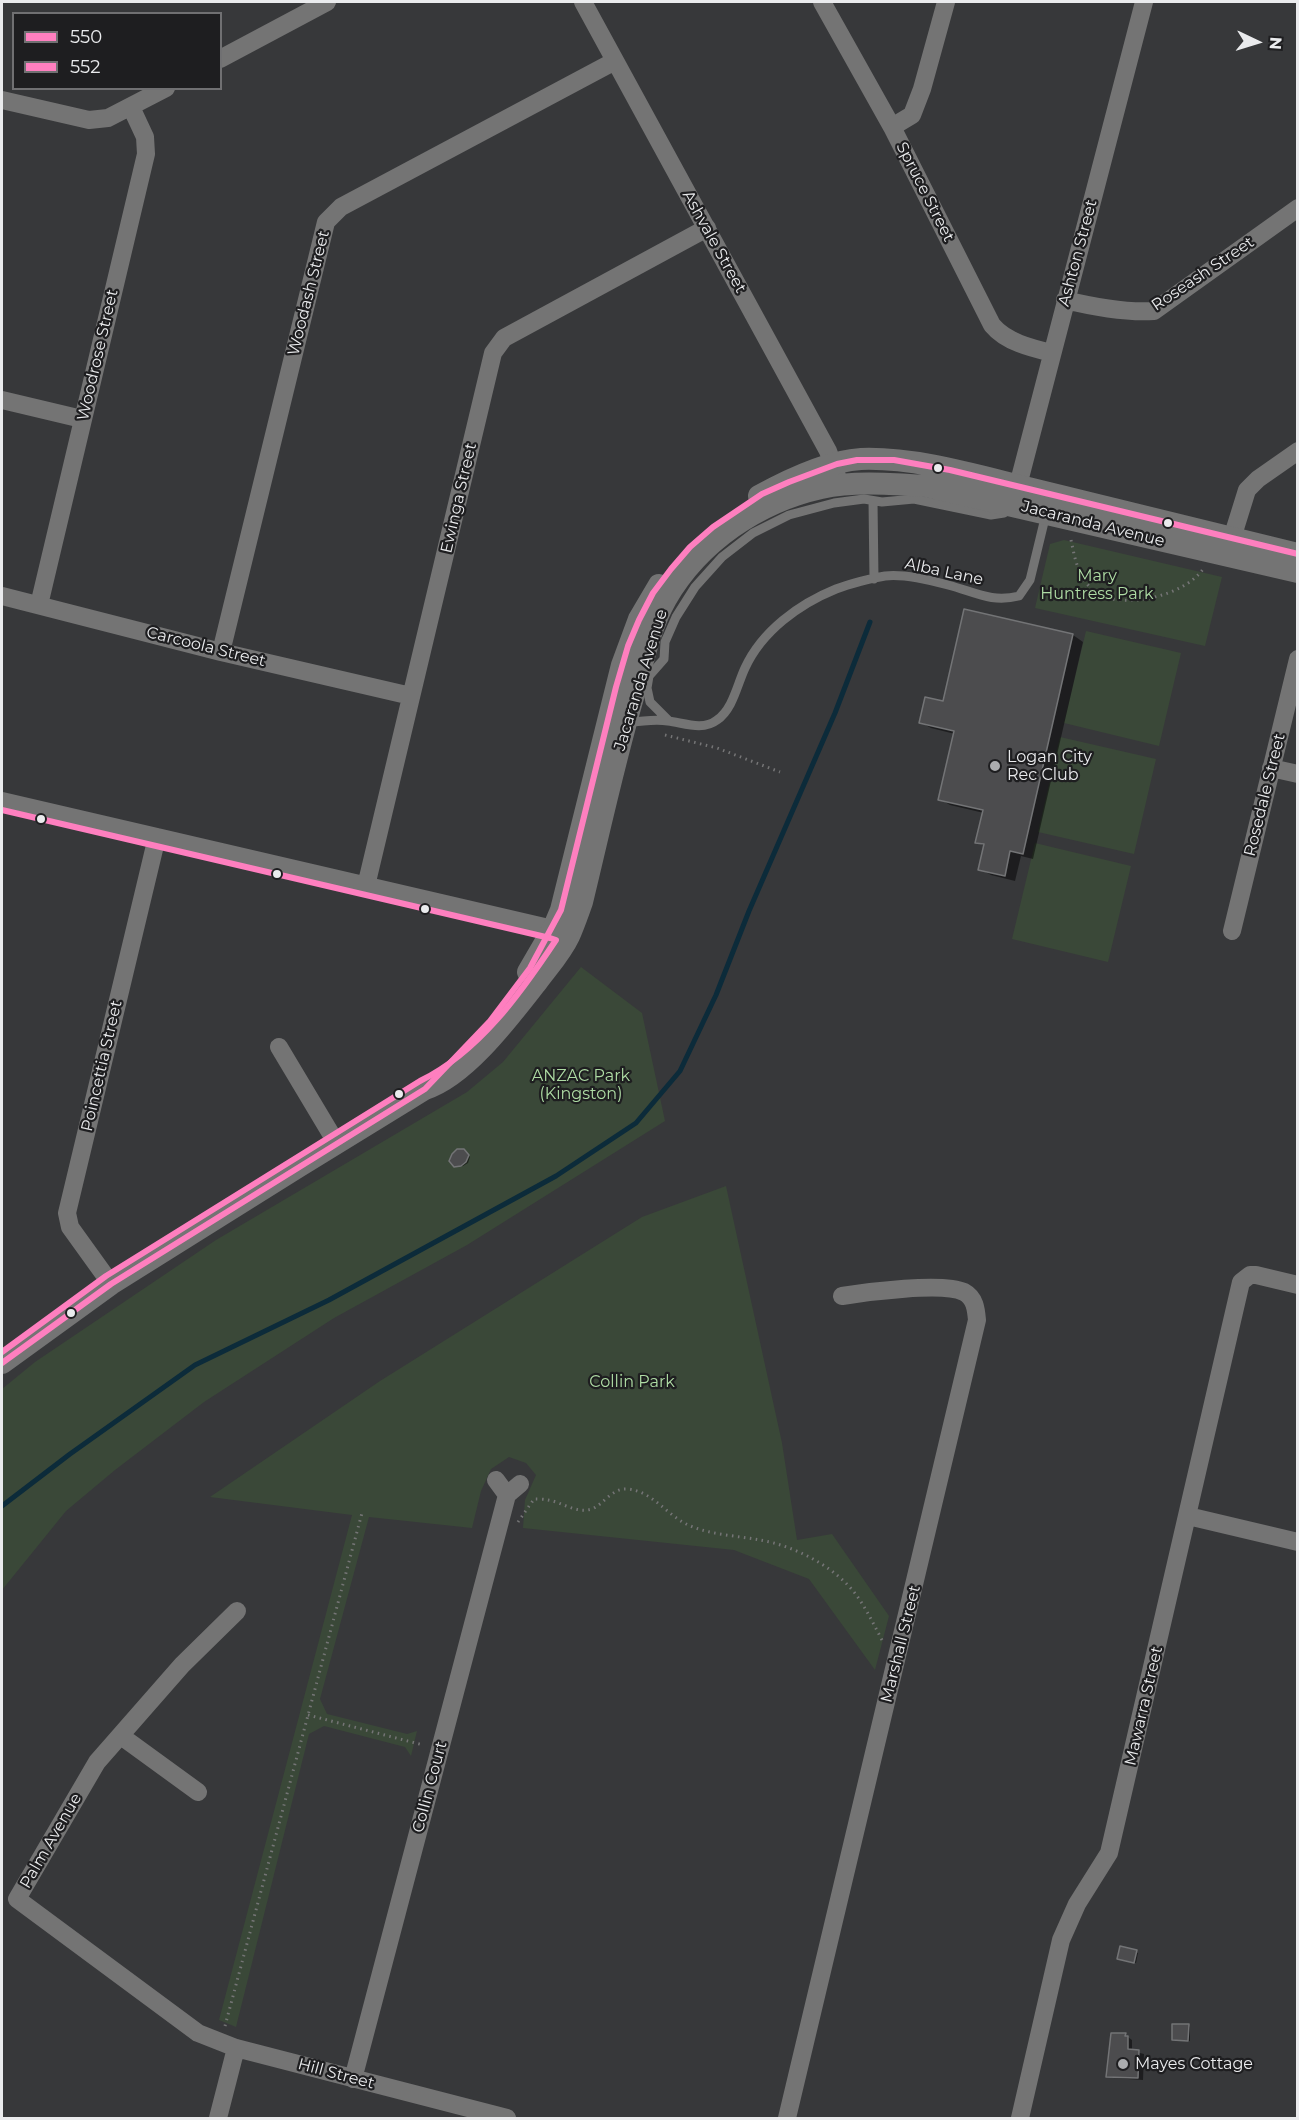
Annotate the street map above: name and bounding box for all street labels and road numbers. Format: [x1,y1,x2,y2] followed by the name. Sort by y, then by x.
[892,139,958,245] street label: Spruce Street
[678,187,750,297] street label: Ashvale Street
[1055,198,1101,308] street label: Ashton Street
[284,228,334,358] street label: Woodash Street
[1148,233,1258,315] street label: Roseash Street
[74,288,122,422] street label: Woodrose Street
[437,441,481,555] street label: Ewinga Street
[1019,497,1167,551] street label: Jacaranda Avenue
[903,554,985,590] street label: Alba Lane
[610,607,672,753] street label: Jacaranda Avenue
[144,623,268,671] street label: Carcoola Street
[1240,732,1290,858] street label: Rosedale Street
[78,999,126,1133] street label: Poincettia Street
[877,1583,925,1705] street label: Marshall Street
[1121,1644,1167,1768] street label: Mawarra Street
[409,1739,451,1835] street label: Collin Court
[16,1790,86,1892] street label: Palm Avenue
[296,2055,376,2093] street label: Hill Street

